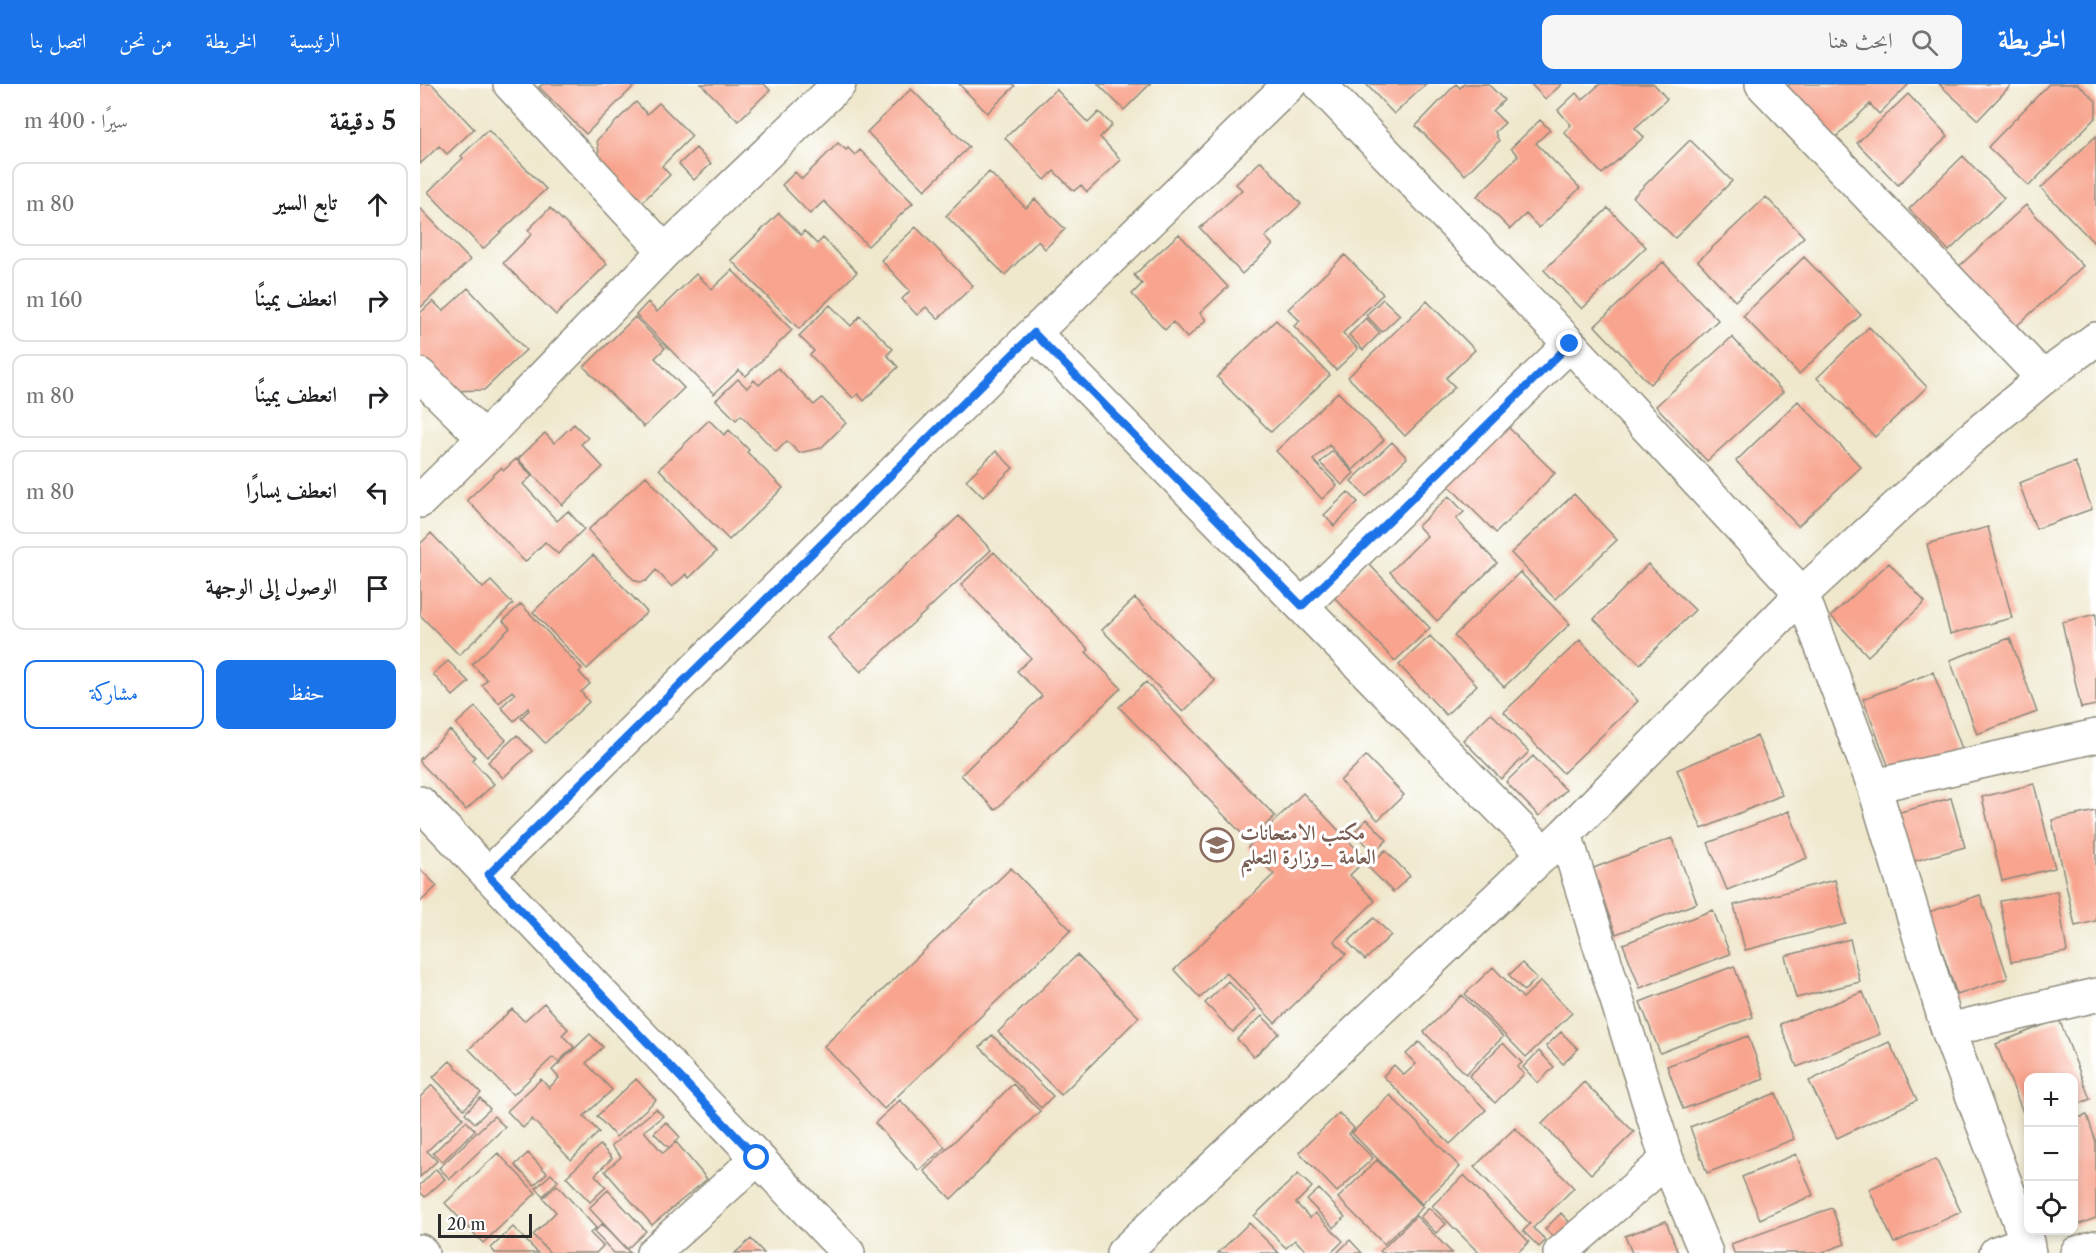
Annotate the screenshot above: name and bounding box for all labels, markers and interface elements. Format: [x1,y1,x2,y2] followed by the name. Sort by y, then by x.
[1542,15,1962,69] search box
[1998,22,2066,56] text: الخريطة
[1908,26,1941,59] icon: search
[1828,27,1893,54] text: ابحث هنا
[30,28,86,53] text: اتصل بنا
[119,28,172,53] text: من نحن
[205,28,257,53] text: الخريطة
[290,28,340,53] text: الرئيسية
[330,105,396,137] text: 5 دقيقة
[24,109,128,133] text: سيرًا · 400 m
[361,188,394,221] icon: ahead
[274,189,337,216] text: تابع السير
[26,192,75,216] text: 80 m
[361,284,394,317] icon: right
[255,285,337,312] text: انعطف يمينًا
[26,288,83,312] text: 160 m
[1556,330,1582,356] route end
[361,380,394,413] icon: right
[255,381,337,408] text: انعطف يمينًا
[26,384,75,408] text: 80 m
[361,476,394,509] icon: left
[246,477,337,504] text: انعطف يسارًا
[26,480,75,504] text: 80 m
[361,572,394,605] icon: arrive
[205,573,337,600] text: الوصول إلى الوجهة
[24,660,204,729] button: مشاركة
[216,660,396,729] button: حفظ
[1240,820,1376,878] place label: مكتب الامتحانات العامة _وزارة التعليم
[1199,827,1235,863] school or university icon: مكتب الامتحانات العامة _وزارة التعليم
[2024,1073,2078,1235] map controls
[2024,1073,2078,1127] button: +
[2024,1127,2078,1181] button: −
[743,1144,769,1170] route start
[2024,1181,2078,1235] button: locate
[438,1211,532,1238] scale bar
[447,1214,486,1234] text: 20 m

